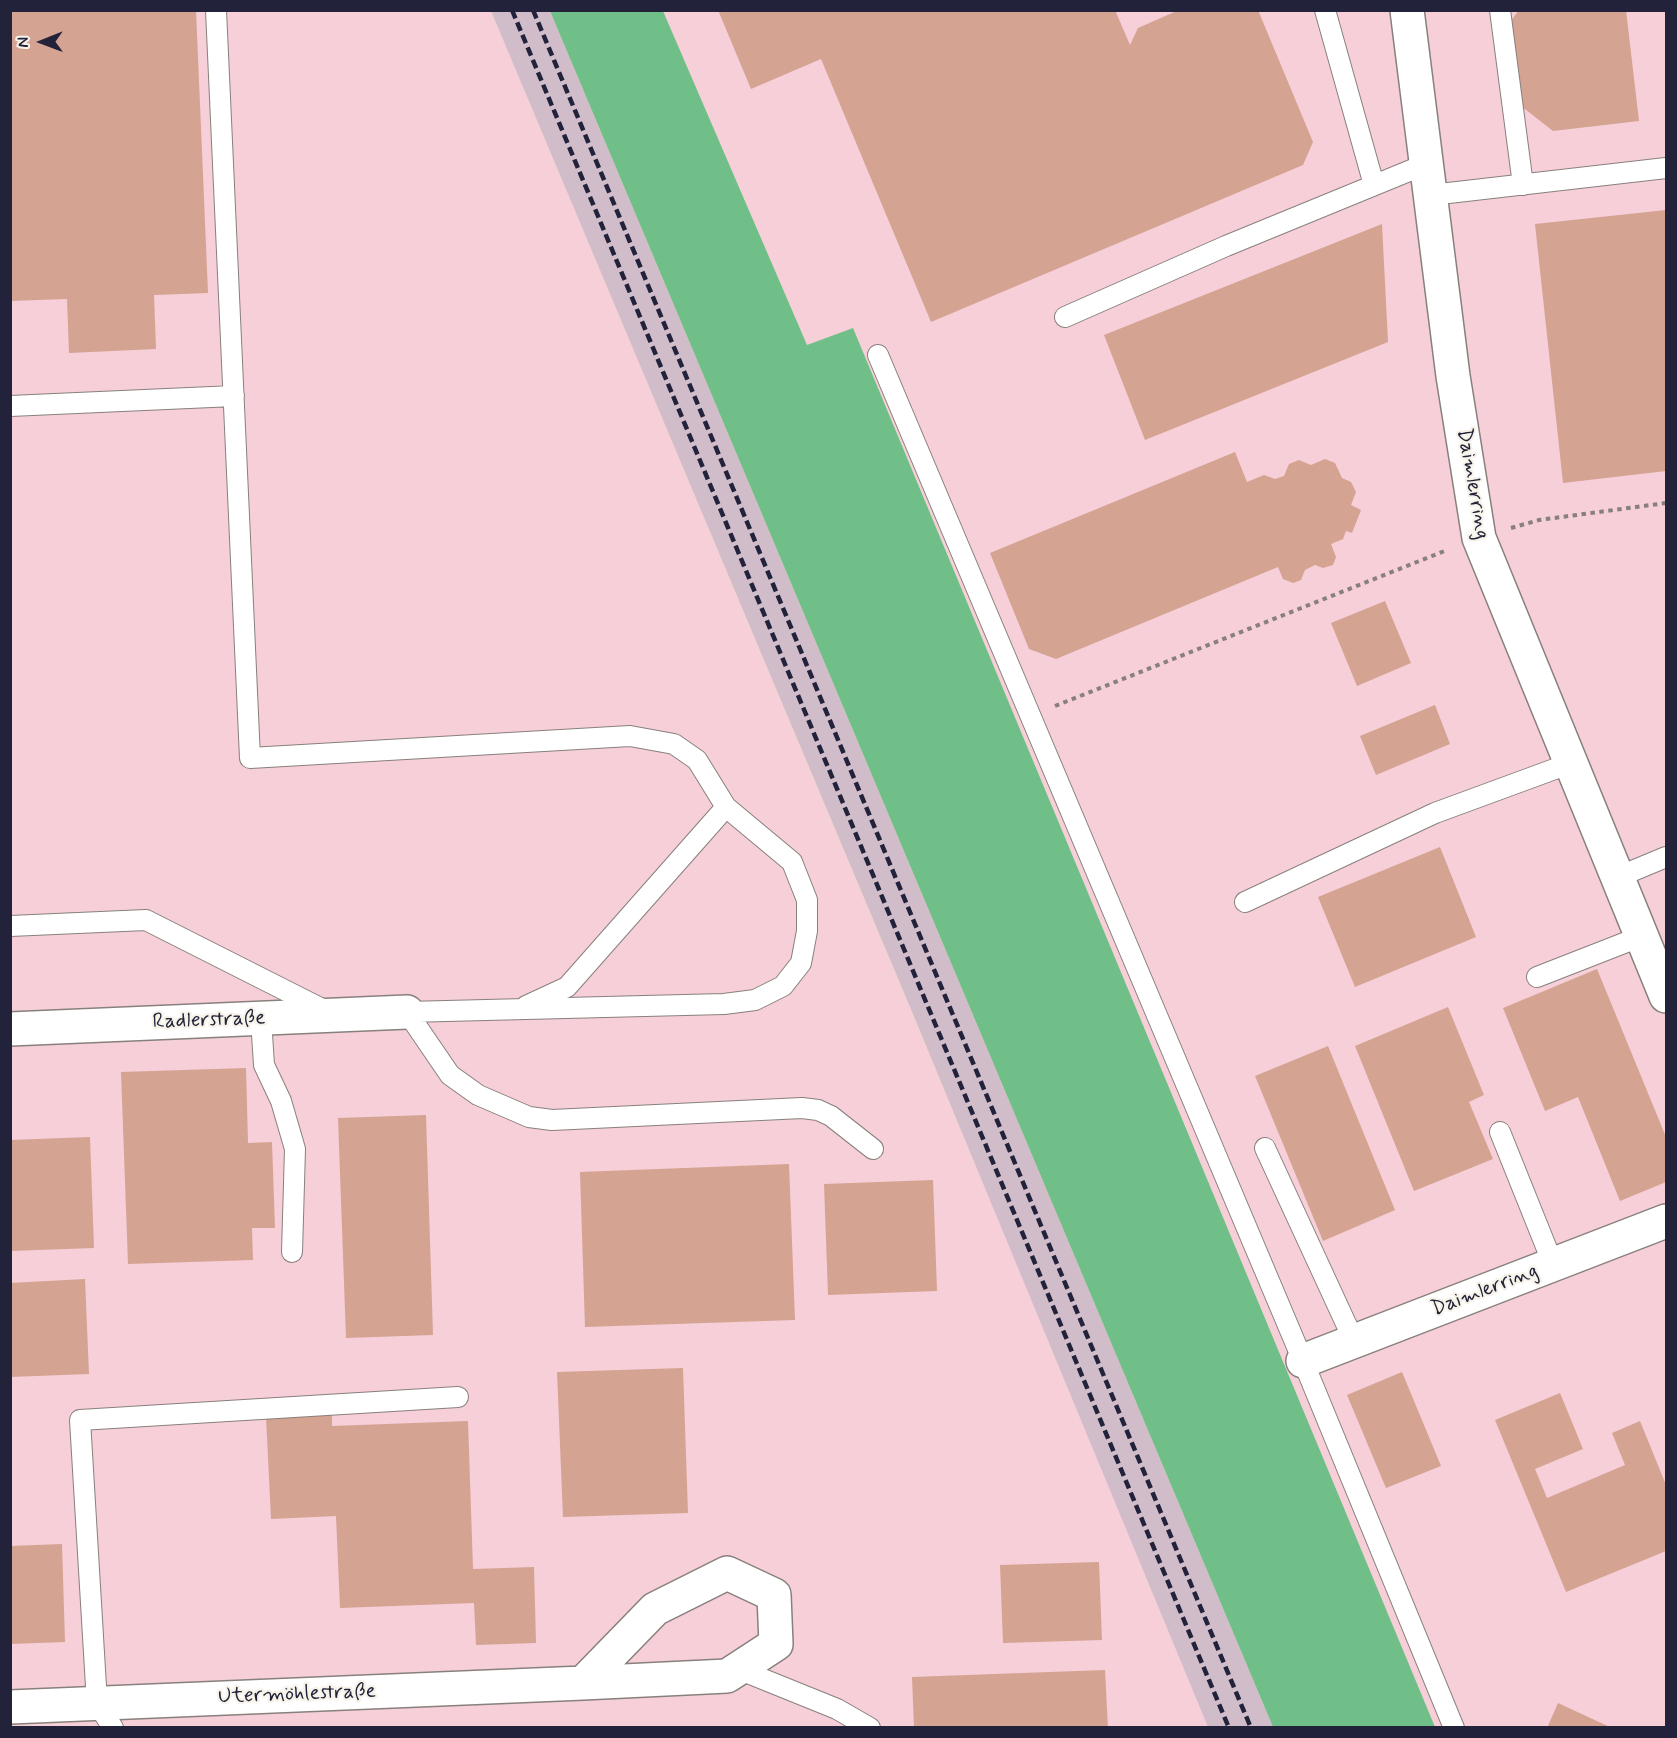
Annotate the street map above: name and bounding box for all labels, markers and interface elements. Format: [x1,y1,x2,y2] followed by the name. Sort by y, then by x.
[12,12,72,72] north arrow
[13,37,34,48] text: N
[1450,427,1494,541] street label: Daimlerring
[152,1006,266,1036] street label: Radlerstraße
[1428,1259,1542,1323] street label: Daimlerring
[218,1680,376,1710] street label: Utermöhlestraße

